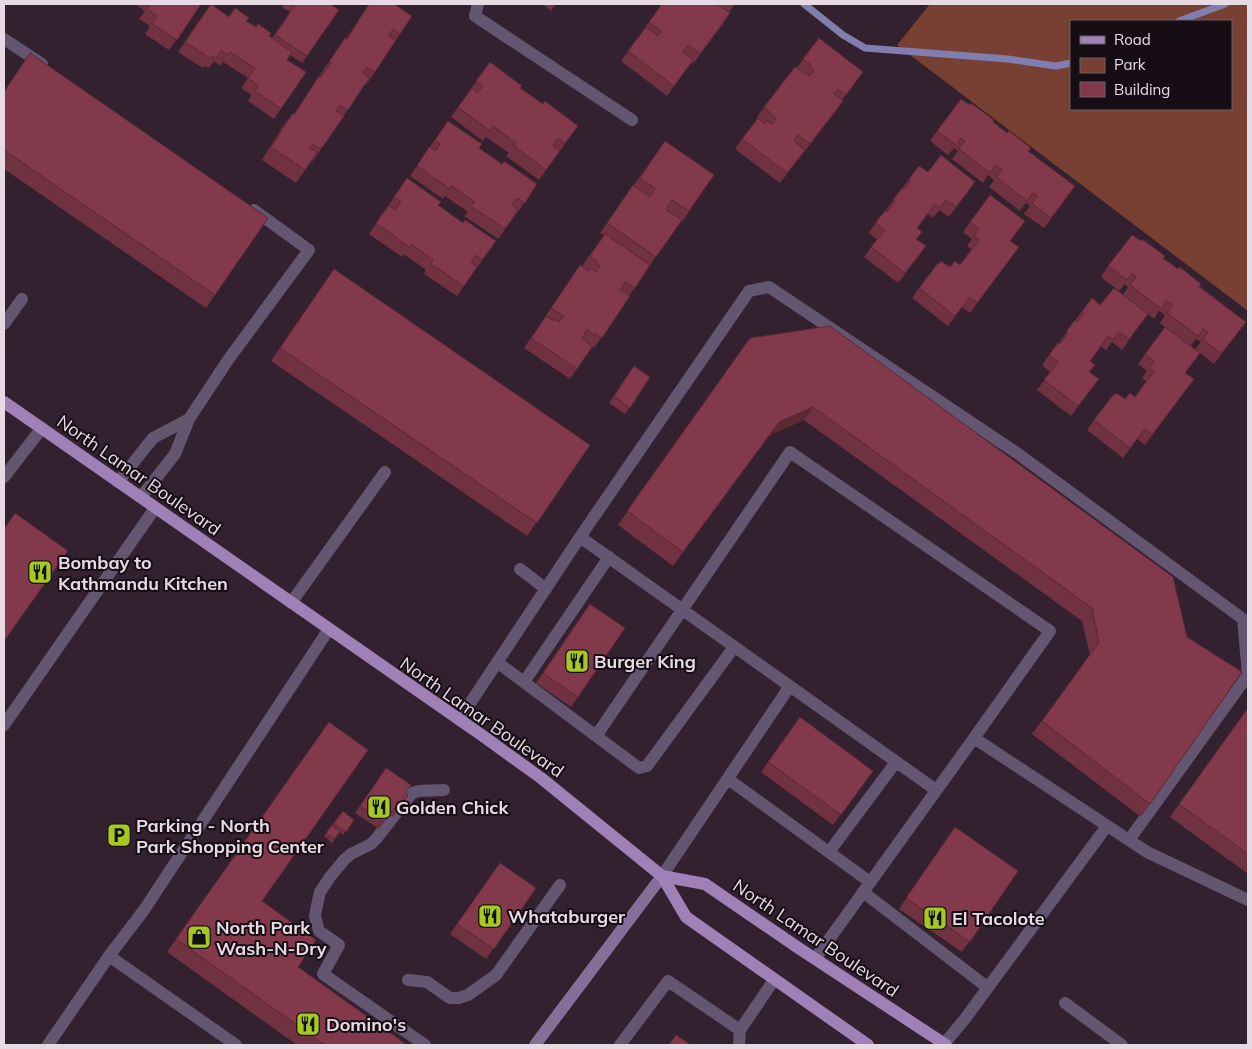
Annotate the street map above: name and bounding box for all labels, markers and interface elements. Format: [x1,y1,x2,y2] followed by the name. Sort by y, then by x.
[1070,20,1232,110] legend
[1114,30,1151,49] text: Road
[1114,55,1146,74] text: Park
[1114,80,1170,99] text: Building
[53,410,225,540] street label: North Lamar Boulevard
[58,551,228,595] place label: Bombay to Kathmandu Kitchen
[27,559,53,585] restaurant icon: Bombay to Kathmandu Kitchen
[564,648,590,674] restaurant icon: Burger King
[594,650,696,673] place label: Burger King
[396,652,568,782] street label: North Lamar Boulevard
[366,794,392,820] restaurant icon: Golden Chick
[396,796,509,819] place label: Golden Chick
[136,814,325,858] place label: Parking - North Park Shopping Center
[106,822,132,848] parking icon: Parking - North Park Shopping Center
[729,874,903,1002] street label: North Lamar Boulevard
[477,903,503,929] restaurant icon: Whataburger
[508,905,626,928] place label: Whataburger
[922,905,948,931] restaurant icon: El Tacolote
[952,907,1045,930] place label: El Tacolote
[216,916,327,960] place label: North Park Wash-N-Dry
[186,924,212,950] shop icon: North Park Wash-N-Dry
[295,1011,321,1037] restaurant icon: Domino's
[326,1013,406,1036] place label: Domino's

